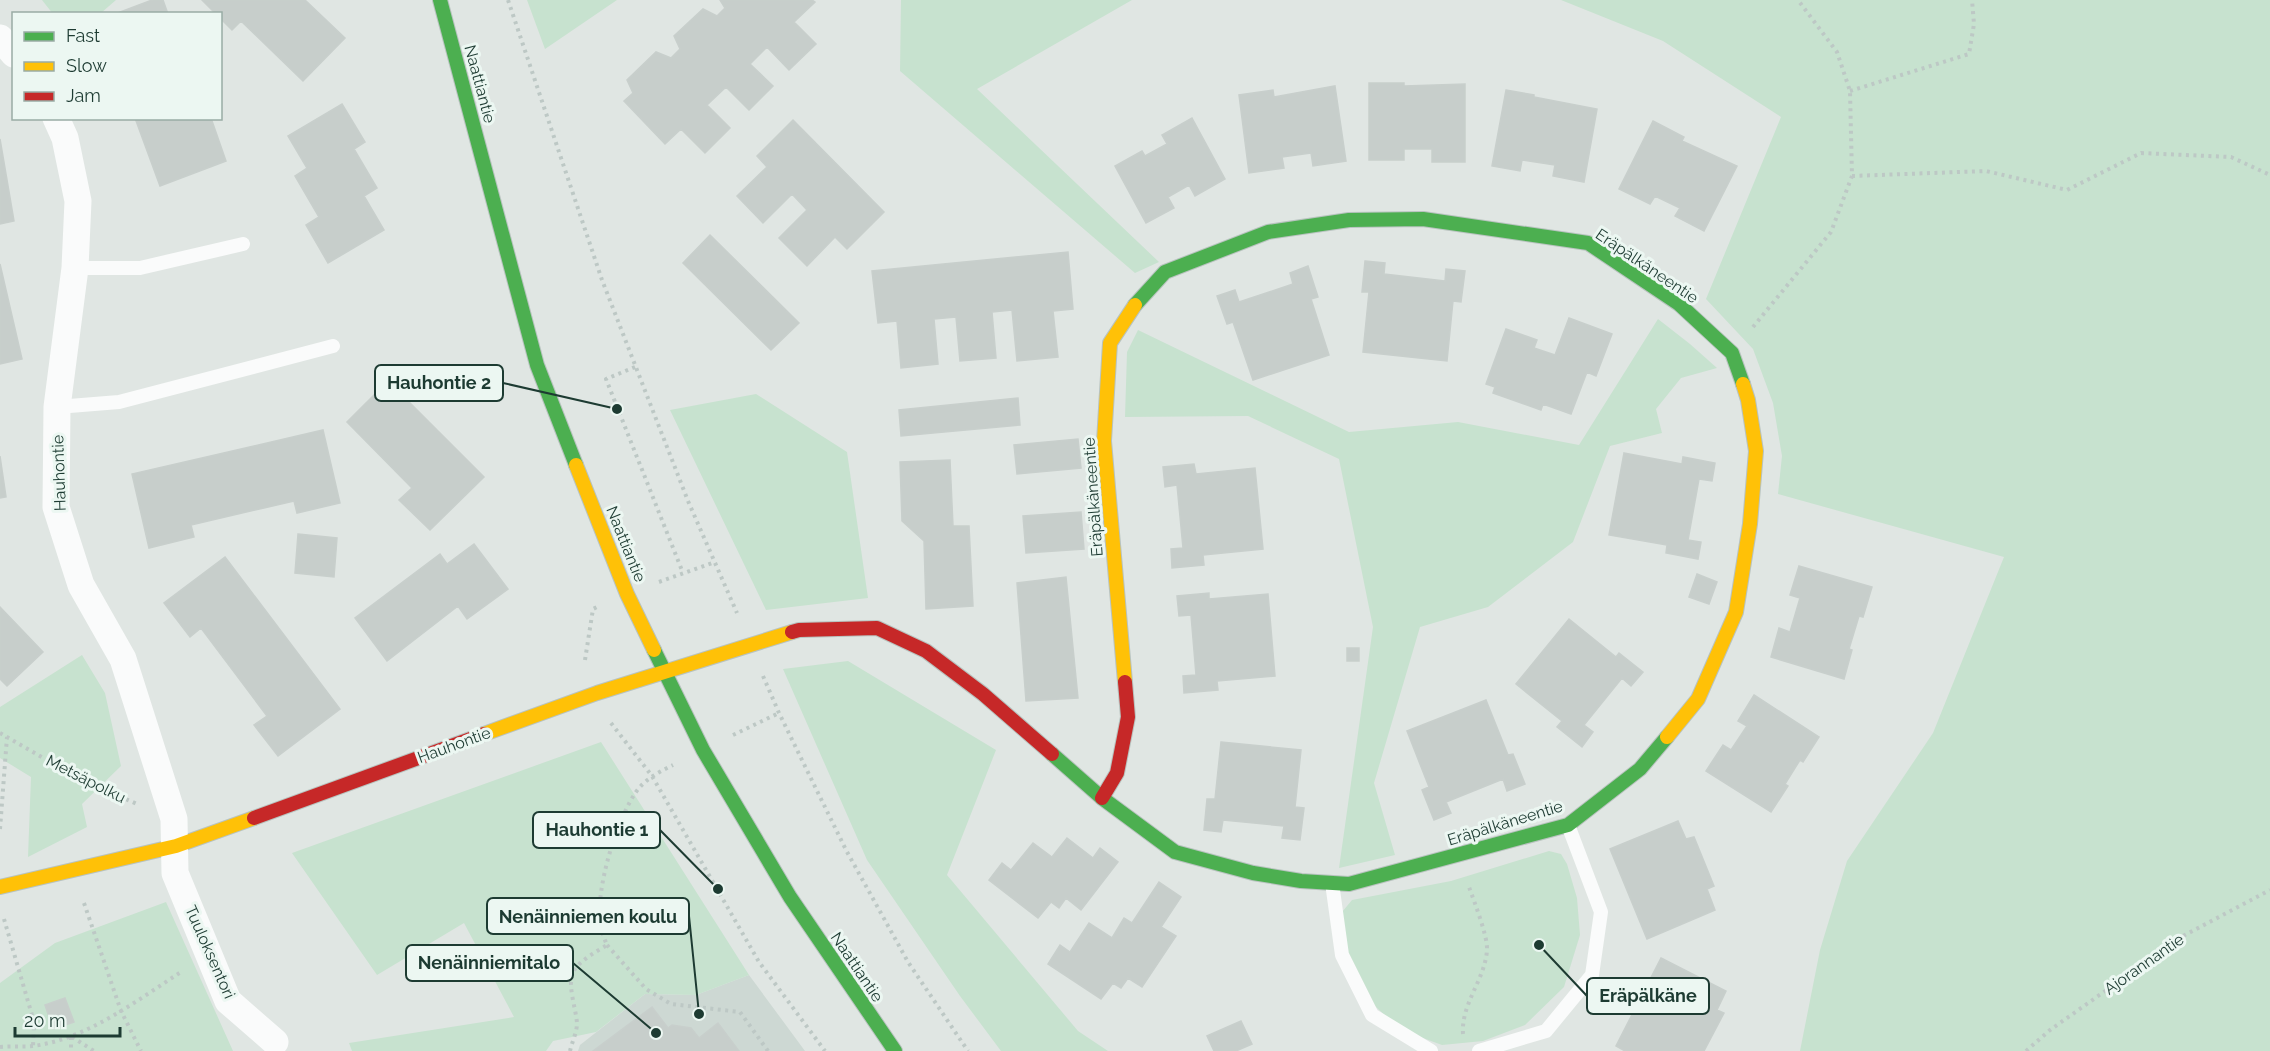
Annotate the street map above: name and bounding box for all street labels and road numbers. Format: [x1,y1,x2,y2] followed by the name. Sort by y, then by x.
[460,43,500,125] street label: Naattiantie
[1592,225,1702,307] street label: Eräpälkäneentie
[48,435,70,511] street label: Hauhontie
[1079,437,1107,557] street label: Eräpälkäneentie
[602,503,650,585] street label: Naattiantie
[415,723,493,767] street label: Hauhontie
[43,751,129,807] street label: Metsäpolku
[1445,796,1565,850] street label: Eräpälkäneentie
[181,902,239,1002] street label: Tuuloksentori
[827,928,887,1006] street label: Naattiantie
[2100,930,2188,998] street label: Ajorannantie

